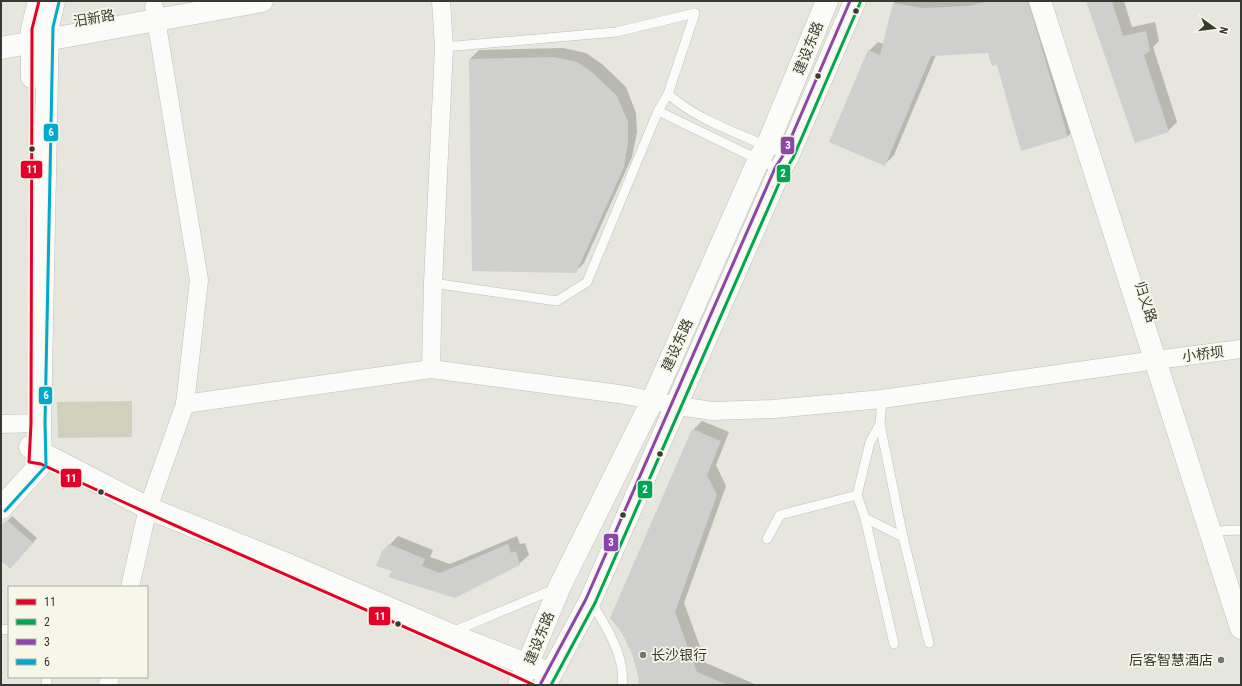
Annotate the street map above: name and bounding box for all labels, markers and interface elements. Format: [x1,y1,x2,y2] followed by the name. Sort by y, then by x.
[72,6,116,30] street label: 汨新路
[851,6,861,16] unlabelled marker
[1194,8,1234,48] north arrow
[790,19,826,77] street label: 建设东路
[1216,25,1230,35] text: N
[813,71,823,81] unlabelled marker
[43,123,59,142] line badge: 6
[48,126,54,139] text: 6
[780,136,795,155] line badge: 3
[785,139,791,152] text: 3
[27,144,37,154] unlabelled marker
[20,160,43,179] line badge: 11
[26,163,38,176] text: 11
[776,164,791,183] line badge: 2
[780,167,786,180] text: 2
[1132,280,1160,324] street label: 归义路
[658,316,696,374] street label: 建设东路
[1181,344,1225,364] street label: 小桥坝
[38,386,53,405] line badge: 6
[43,389,49,402] text: 6
[655,449,665,459] unlabelled marker
[60,468,82,488] line badge: 11
[65,472,77,485] text: 11
[637,480,653,499] line badge: 2
[642,483,648,496] text: 2
[96,487,106,497] unlabelled marker
[618,510,628,520] unlabelled marker
[603,533,619,552] line badge: 3
[608,536,614,549] text: 3
[8,586,148,678] legend
[44,595,56,609] text: 11
[368,606,391,626] line badge: 11
[521,609,557,667] street label: 建设东路
[374,610,386,623] text: 11
[44,615,50,629] text: 2
[393,619,403,629] unlabelled marker
[44,635,50,649] text: 3
[651,647,707,663] place label: 长沙银行
[638,650,648,660] marker: 长沙银行
[1129,652,1213,668] place label: 后客智慧酒店
[44,655,50,669] text: 6
[1216,655,1226,665] marker: 后客智慧酒店

